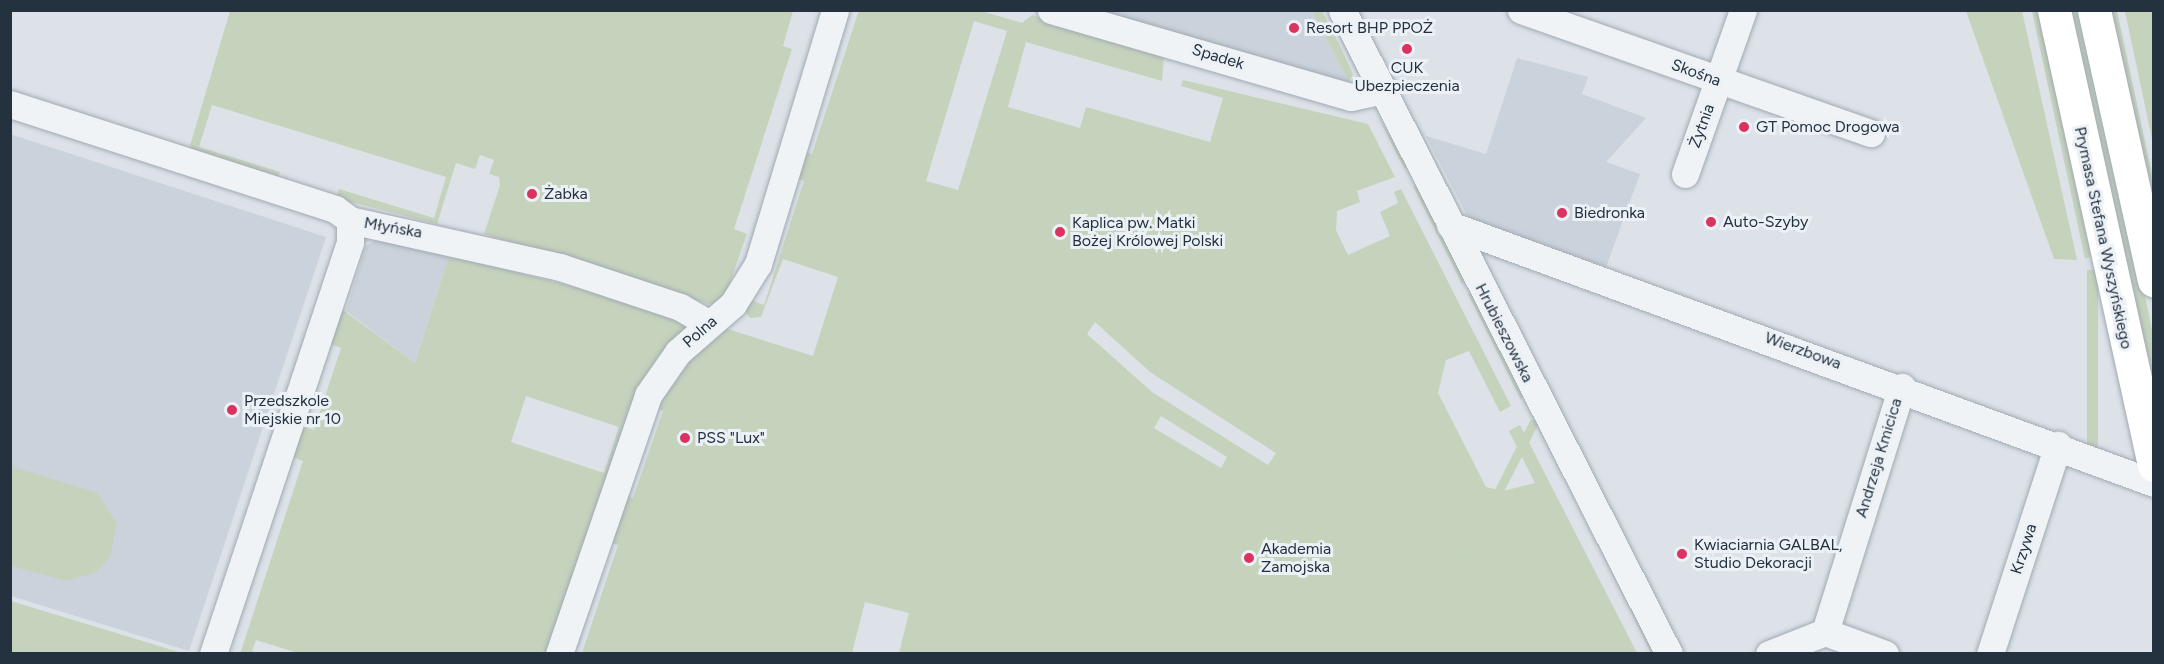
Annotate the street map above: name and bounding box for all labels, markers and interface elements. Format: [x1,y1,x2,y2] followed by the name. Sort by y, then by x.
[1306,18,1433,38] place label: Resort BHP PPOŻ
[1287,21,1301,35] marker: Resort BHP PPOŻ
[1190,40,1246,74] street label: Spadek
[1400,42,1414,56] marker: CUK Ubezpieczenia
[1669,55,1723,91] street label: Skośna
[1354,58,1460,96] place label: CUK Ubezpieczenia
[1685,101,1719,151] street label: Żytnia
[1756,117,1900,137] place label: GT Pomoc Drogowa
[1737,120,1751,134] marker: GT Pomoc Drogowa
[2070,125,2136,351] street label: Prymasa Stefana Wyszyńskiego
[544,184,588,204] place label: Żabka
[525,187,539,201] marker: Żabka
[1574,203,1645,223] place label: Biedronka
[1555,206,1569,220] marker: Biedronka
[1723,212,1808,232] place label: Auto-Szyby
[362,213,424,243] street label: Młyńska
[1072,213,1223,251] place label: Kaplica pw. Matki Bożej Królowej Polski
[1704,215,1718,229] marker: Auto-Szyby
[1053,225,1067,239] marker: Kaplica pw. Matki Bożej Królowej Polski
[1471,280,1537,386] street label: Hrubieszowska
[679,312,721,352] street label: Polna
[1762,328,1844,374] street label: Wierzbowa
[244,391,341,429] place label: Przedszkole Miejskie nr 10
[1852,396,1906,520] street label: Andrzeja Kmicica
[225,403,239,417] marker: Przedszkole Miejskie nr 10
[697,428,765,448] place label: PSS "Lux"
[678,431,692,445] marker: PSS "Lux"
[2007,521,2041,577] street label: Krzywa
[1694,535,1842,573] place label: Kwiaciarnia GALBAL, Studio Dekoracji
[1261,539,1331,577] place label: Akademia Zamojska
[1675,547,1689,561] marker: Kwiaciarnia GALBAL, Studio Dekoracji
[1242,551,1256,565] marker: Akademia Zamojska

